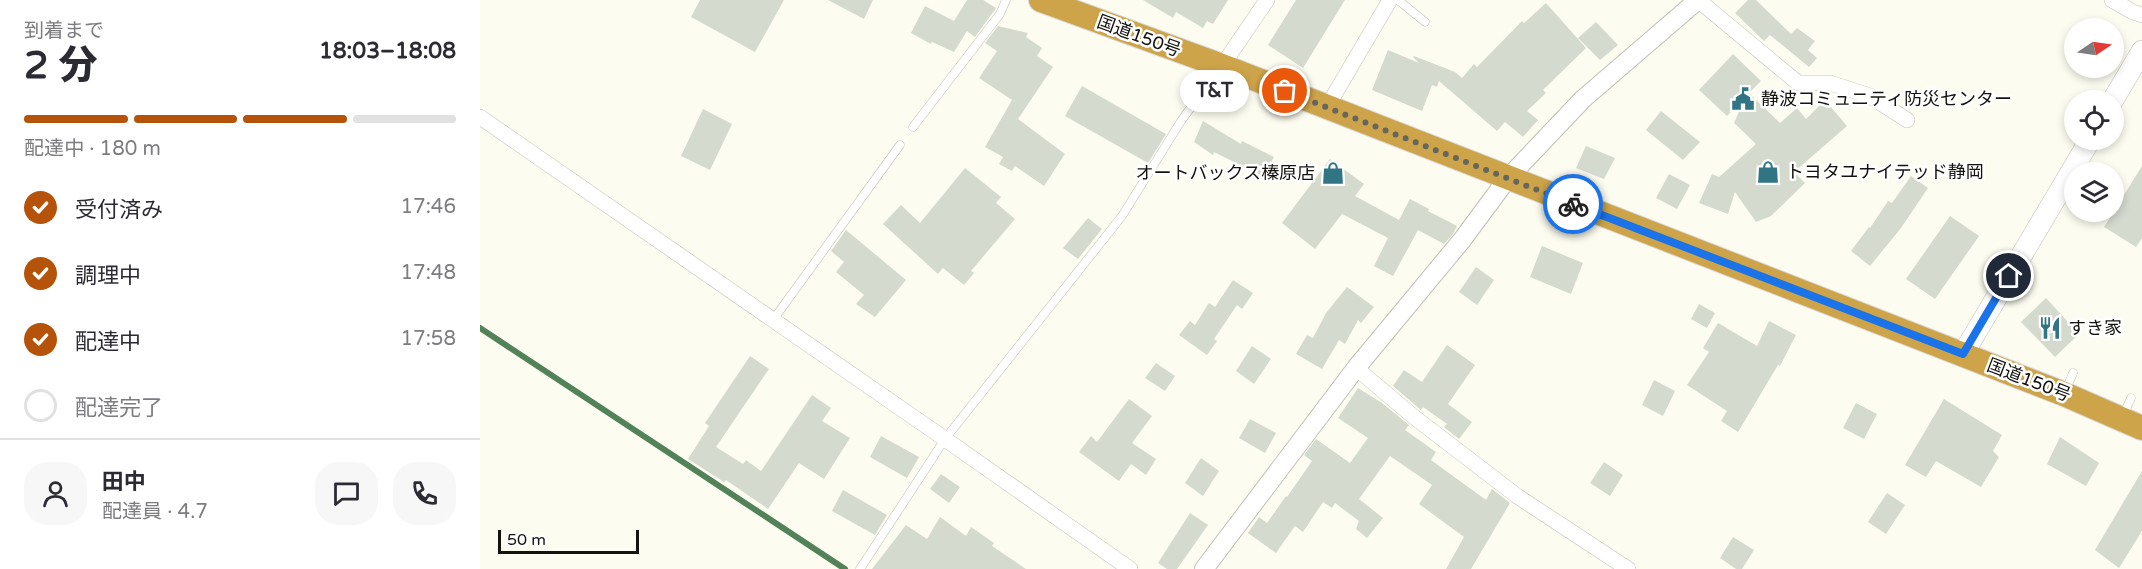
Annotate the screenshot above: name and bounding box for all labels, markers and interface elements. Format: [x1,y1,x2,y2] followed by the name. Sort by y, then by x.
[1094,11,1184,61] street label: 国道150号
[2064,18,2124,78] north arrow
[2064,18,2124,222] map controls
[24,19,104,43] text: 到着まで
[319,38,456,64] text: 18:03–18:08
[24,42,98,89] text: 2 分
[1259,65,1310,116] pin
[1180,70,1249,112] callout: T&T
[1268,74,1301,107] icon: bag
[1196,79,1233,103] text: T&T
[1730,86,1756,112] public building icon: 静波コミュニティ防災センター
[1761,88,2012,110] place label: 静波コミュニティ防災センター
[2064,90,2124,150] button: locate
[24,137,161,161] text: 配達中 · 180 m
[1755,159,1781,185] shop icon: トヨタユナイテッド静岡
[1320,160,1346,186] shop icon: オートバックス榛原店
[1786,161,1984,183] place label: トヨタユナイテッド静岡
[1136,162,1315,184] place label: オートバックス榛原店
[2064,162,2124,222] button: layers
[1543,174,1603,234] courier
[1557,188,1590,221] icon: bike
[24,191,57,224] icon: check
[401,195,456,219] text: 17:46
[75,197,163,223] text: 受付済み
[1983,250,2034,301] pin
[24,257,57,290] icon: check
[1992,259,2025,292] icon: home
[401,261,456,285] text: 17:48
[75,263,141,289] text: 調理中
[2037,315,2063,341] restaurant icon: すき家
[2068,317,2122,339] place label: すき家
[24,323,57,356] icon: check
[401,327,456,351] text: 17:58
[75,329,141,355] text: 配達中
[1984,354,2074,406] street label: 国道150号
[75,395,163,421] text: 配達完了
[24,462,87,525] button: person
[315,462,378,525] button: chat
[393,462,456,525] button: phone
[102,469,146,495] text: 田中
[102,500,208,524] text: 配達員 · 4.7
[498,527,639,554] scale bar
[507,530,546,550] text: 50 m

